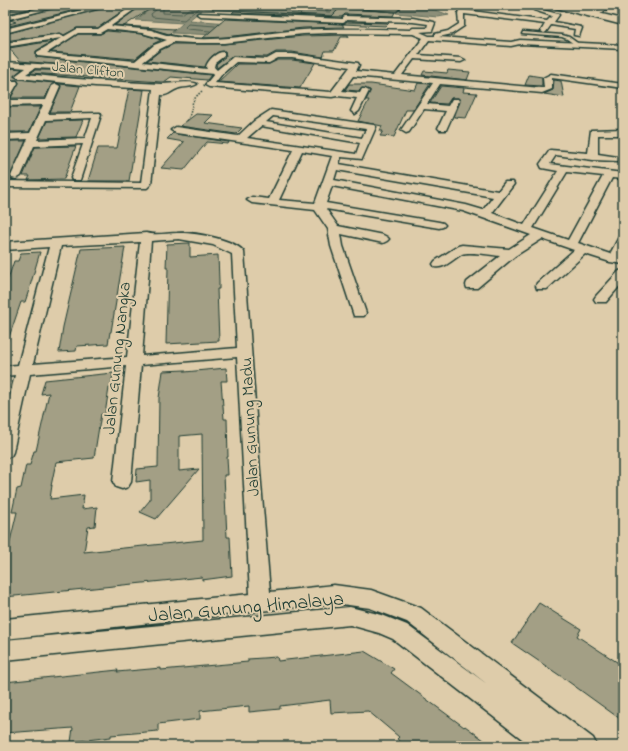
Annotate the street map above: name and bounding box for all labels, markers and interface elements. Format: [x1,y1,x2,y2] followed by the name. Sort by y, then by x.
[51,57,125,84] street label: Jalan Clifton
[97,281,140,436] street label: Jalan Gunung Nangka
[234,356,269,497] street label: Jalan Gunung Madu
[147,585,345,632] street label: Jalan Gunung Himalaya

